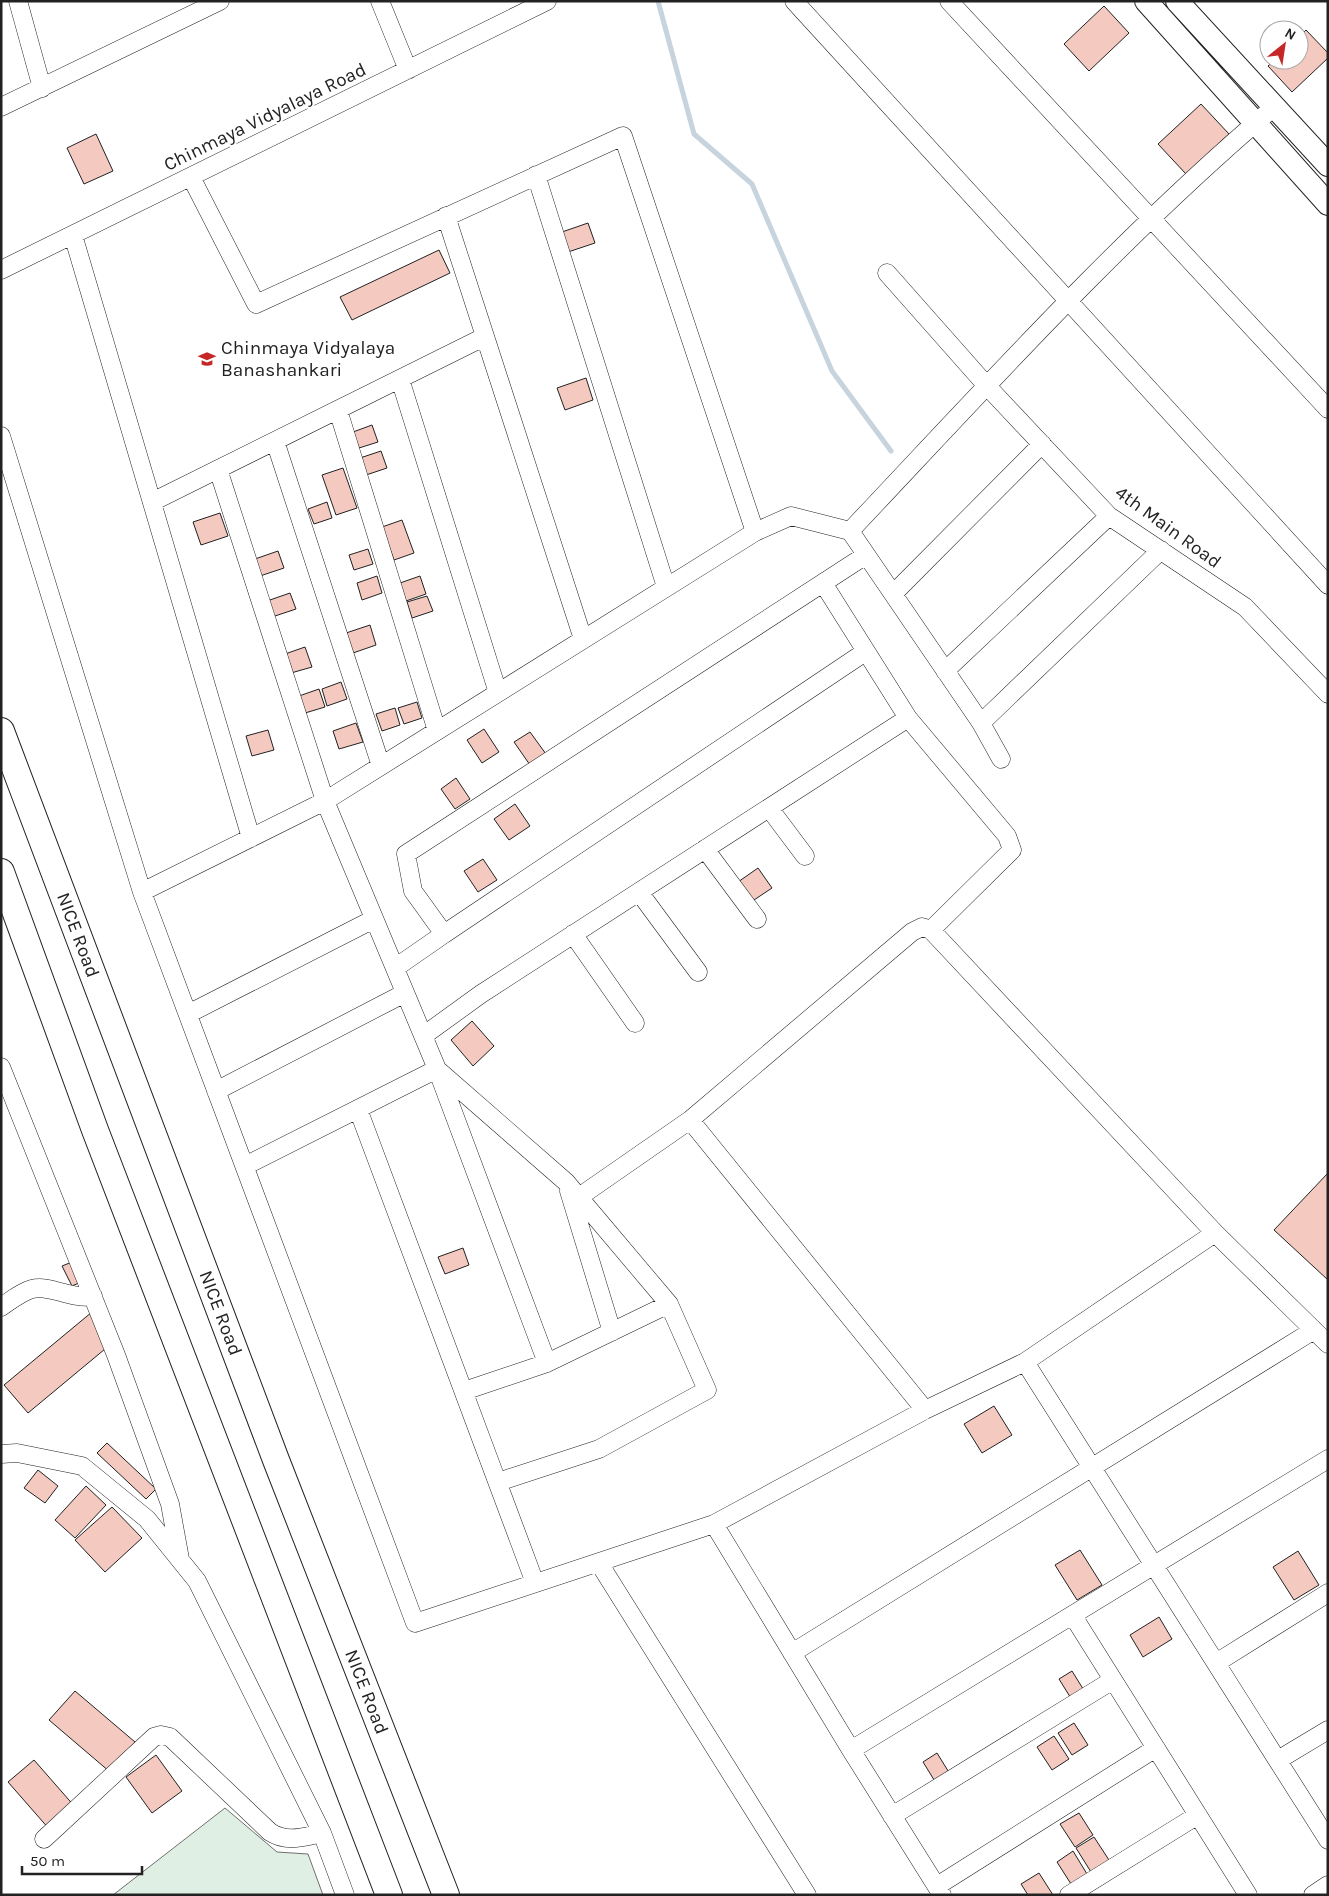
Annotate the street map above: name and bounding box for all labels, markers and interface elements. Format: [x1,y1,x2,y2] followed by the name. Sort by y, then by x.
[1259,20,1309,70] north arrow
[1282,24,1299,44] text: N
[160,58,370,176] street label: Chinmaya Vidyalaya Road
[221,337,395,381] place label: Chinmaya Vidyalaya Banashankari
[197,349,217,369] school or university icon: Chinmaya Vidyalaya Banashankari
[1111,481,1225,573] street label: 4th Main Road
[52,889,104,980] street label: NICE Road
[195,1267,247,1358] street label: NICE Road
[340,1646,393,1737] street label: NICE Road
[22,1844,142,1876] scale bar
[30,1852,65,1870] text: 50 m

